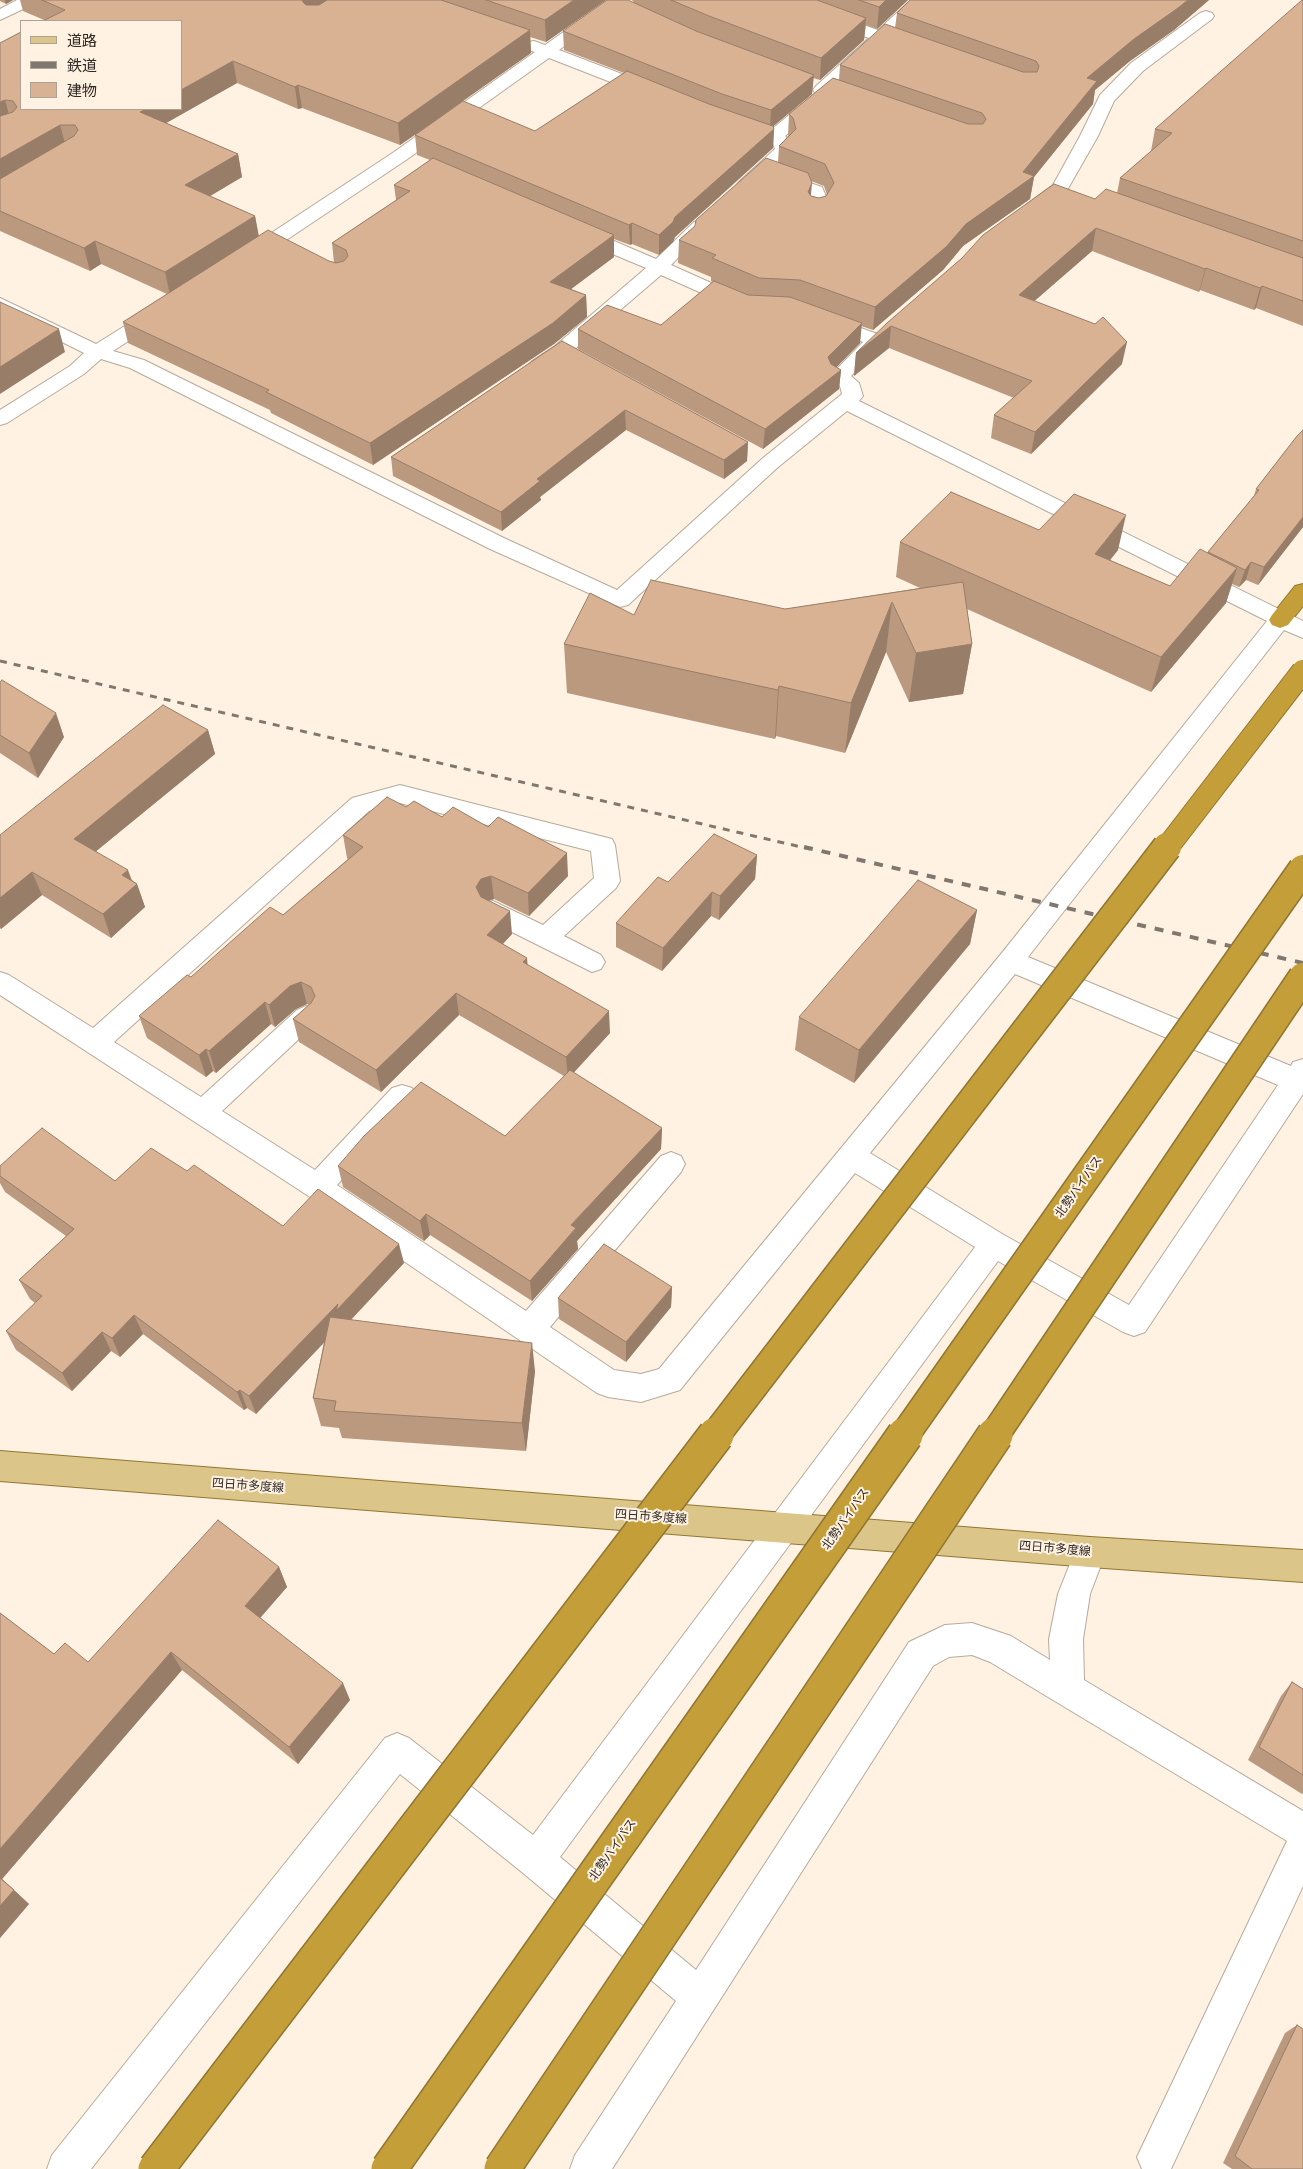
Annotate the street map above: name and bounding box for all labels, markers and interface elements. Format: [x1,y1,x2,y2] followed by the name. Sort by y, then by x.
[20,20,182,110] legend
[67,32,97,50] text: 道路
[67,57,97,75] text: 鉄道
[67,82,97,100] text: 建物
[1052,1153,1106,1221] street label: 北勢バイパス
[212,1476,284,1496] street label: 四日市多度線
[819,1485,873,1553] street label: 北勢バイパス
[615,1507,687,1527] street label: 四日市多度線
[1019,1539,1091,1559] street label: 四日市多度線
[586,1816,640,1884] street label: 北勢バイパス

